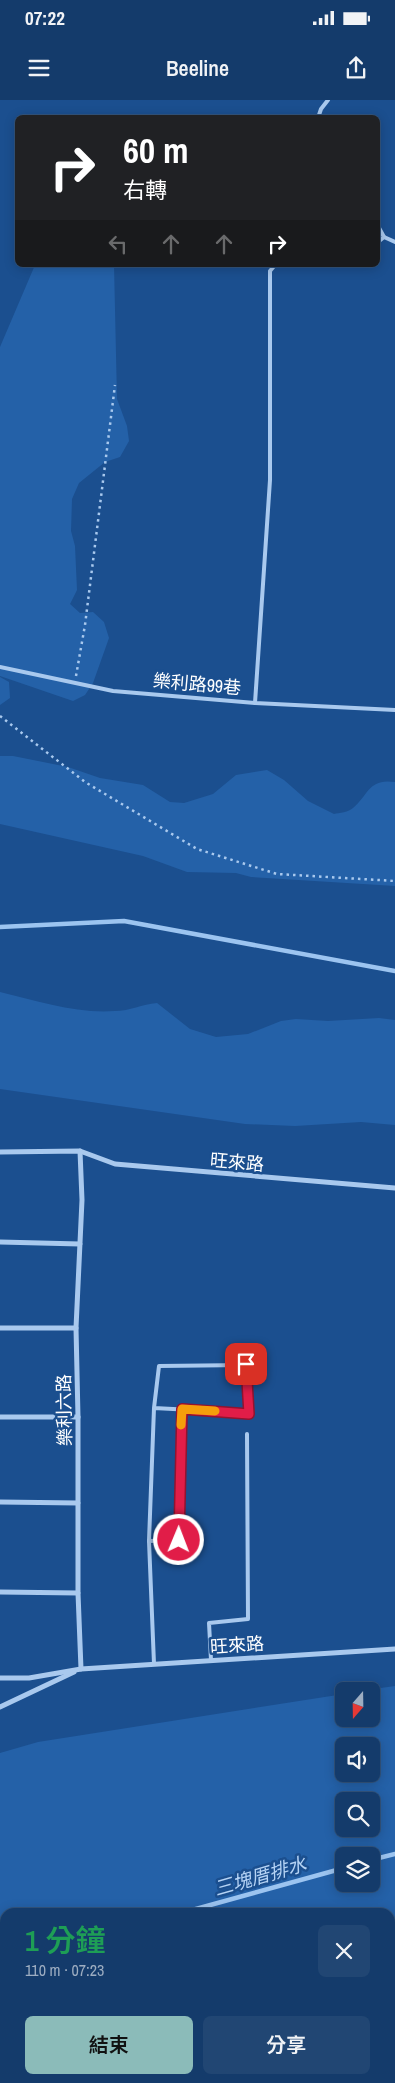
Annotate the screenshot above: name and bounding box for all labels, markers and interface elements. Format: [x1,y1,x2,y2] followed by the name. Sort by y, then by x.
[25,5,65,31] text: 07:22
[166,53,229,83] text: Beeline
[25,54,53,82] icon: menu
[342,54,370,82] icon: share
[123,127,188,174] text: 60 m
[40,135,105,200] icon: right
[123,175,167,205] text: 右轉
[104,230,132,258] icon: left
[157,230,185,258] icon: ahead
[210,230,238,258] icon: ahead
[263,230,291,258] icon: right
[152,668,242,700] street label: 樂利路99巷
[209,1147,265,1177] street label: 旺來路
[225,1343,267,1385] pin
[232,1350,260,1378] icon: arrive
[51,1374,77,1446] street label: 樂利六路
[152,1513,204,1565] position arrow
[209,1631,265,1659] street label: 旺來路
[335,1682,380,1728] north arrow
[335,1682,380,1892] map controls
[335,1737,380,1782] button: sound
[335,1792,380,1837] button: search
[335,1847,380,1892] button: layers
[211,1850,310,1902] water label: 三塊厝排水
[25,1920,106,1960] text: 1 分鐘
[318,1925,370,1977] button: close
[25,1959,104,1981] text: 110 m · 07:23
[25,2016,193,2074] button: 結束
[203,2016,370,2074] button: 分享

